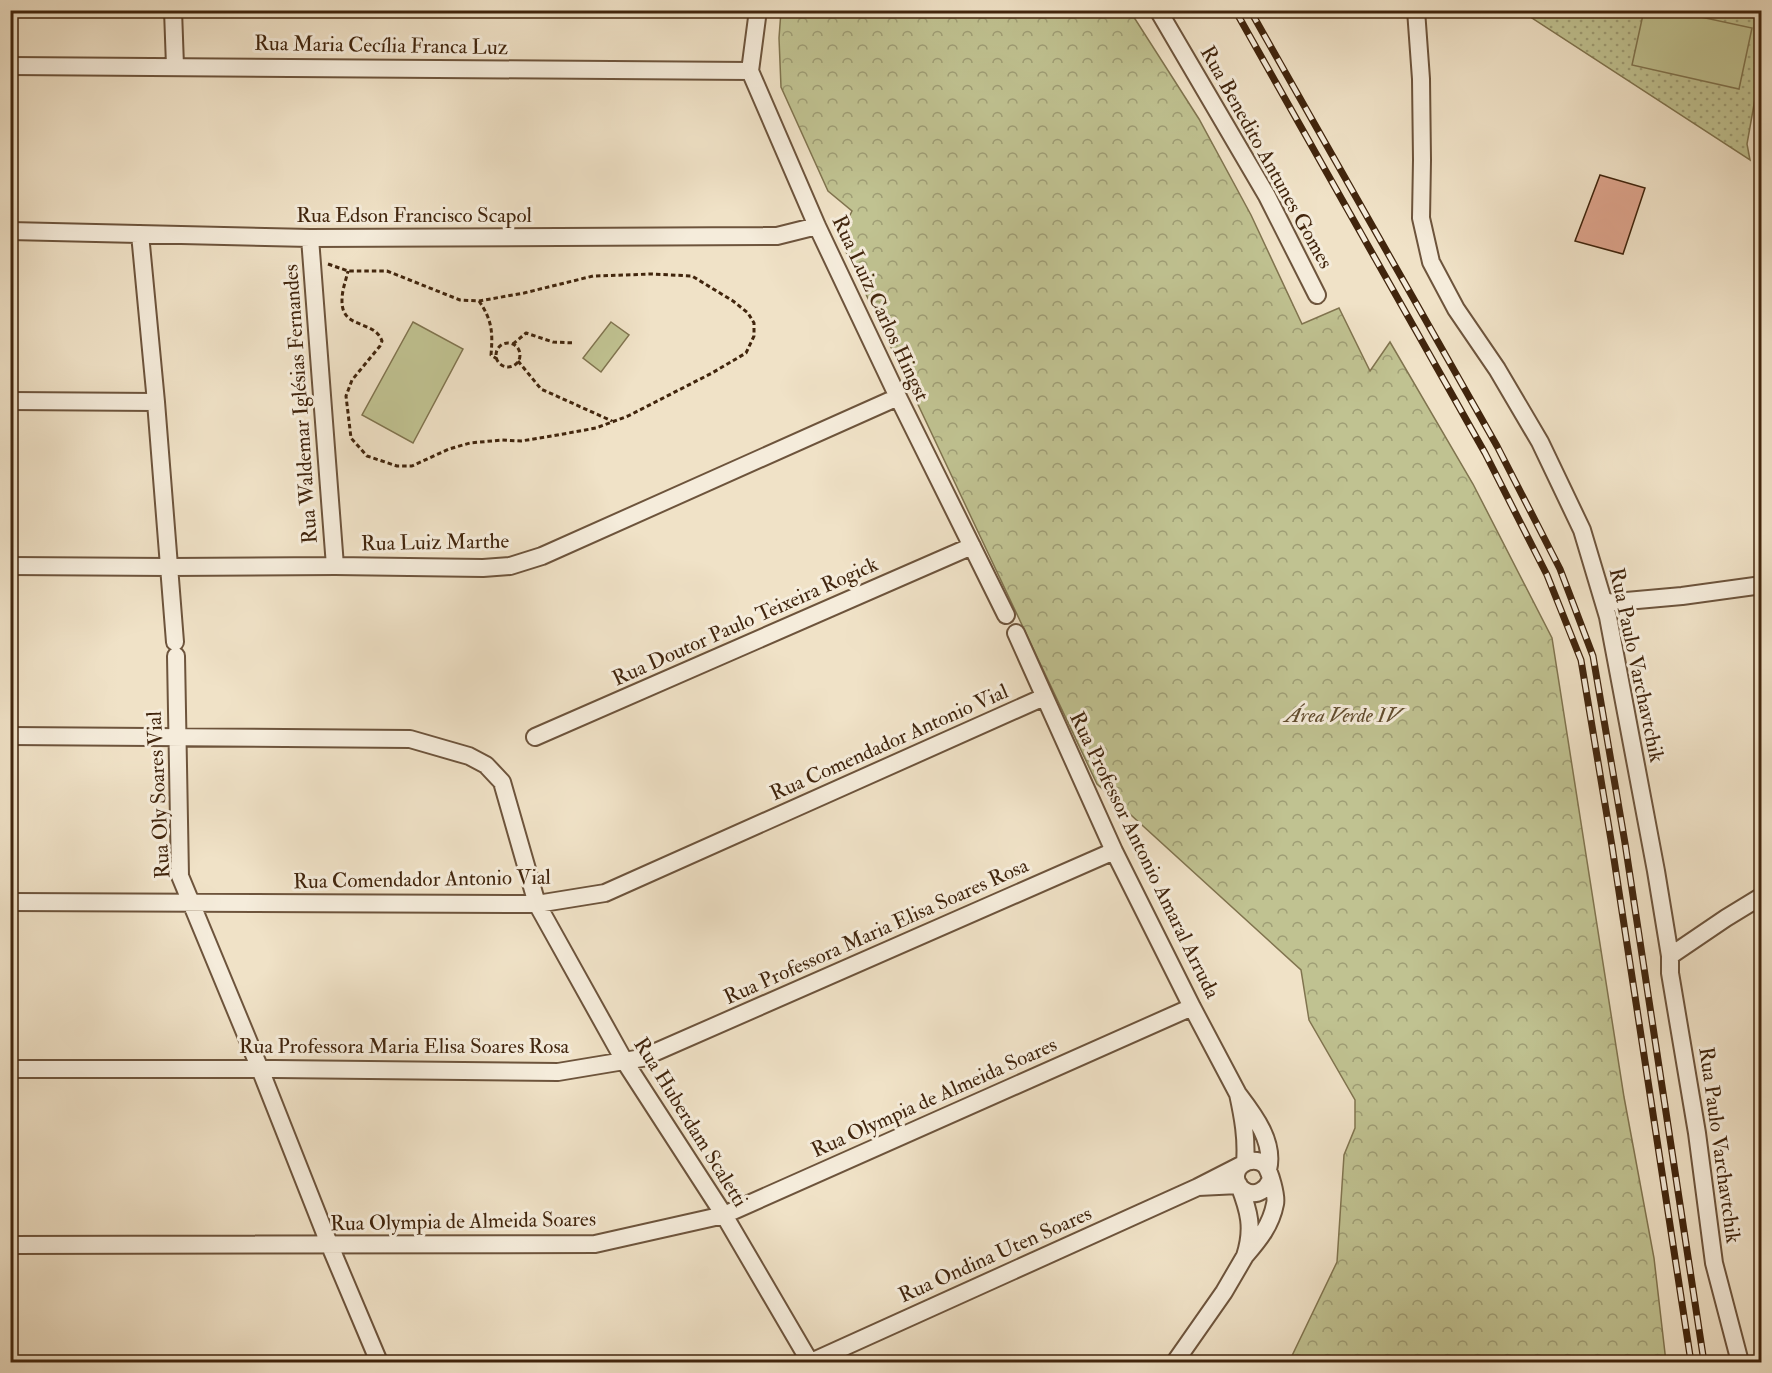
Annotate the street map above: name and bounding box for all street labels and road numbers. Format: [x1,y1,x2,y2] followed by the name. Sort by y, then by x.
[254,30,508,61] street label: Rua Maria Cecília Franca Luz
[1194,41,1339,273] street label: Rua Benedito Antunes Gomes
[296,202,532,229] street label: Rua Edson Francisco Scapol
[826,211,935,405] street label: Rua Luiz Carlos Hingst
[277,263,324,545] street label: Rua Waldemar Iglésias Fernandes
[361,528,510,557] street label: Rua Luiz Marthe
[608,551,882,692] street label: Rua Doutor Paulo Teixeira Rogick
[1603,565,1670,765] street label: Rua Paulo Varchavtchik
[766,677,1013,807] street label: Rua Comendador Antonio Vial
[1063,707,1226,1003] street label: Rua Professor Antonio Amaral Arruda
[141,710,176,879] street label: Rua Oly Soares Vial
[720,852,1033,1011] street label: Rua Professora Maria Elisa Soares Rosa
[293,864,552,895] street label: Rua Comendador Antonio Vial
[807,1031,1061,1164] street label: Rua Olympia de Almeida Soares
[627,1032,754,1212] street label: Rua Huberdam Scaletti
[239,1033,570,1060] street label: Rua Professora Maria Elisa Soares Rosa
[1692,1045,1747,1245] street label: Rua Paulo Varchavtchik
[894,1200,1096,1309] street label: Rua Ondina Uten Soares
[330,1206,596,1237] street label: Rua Olympia de Almeida Soares

